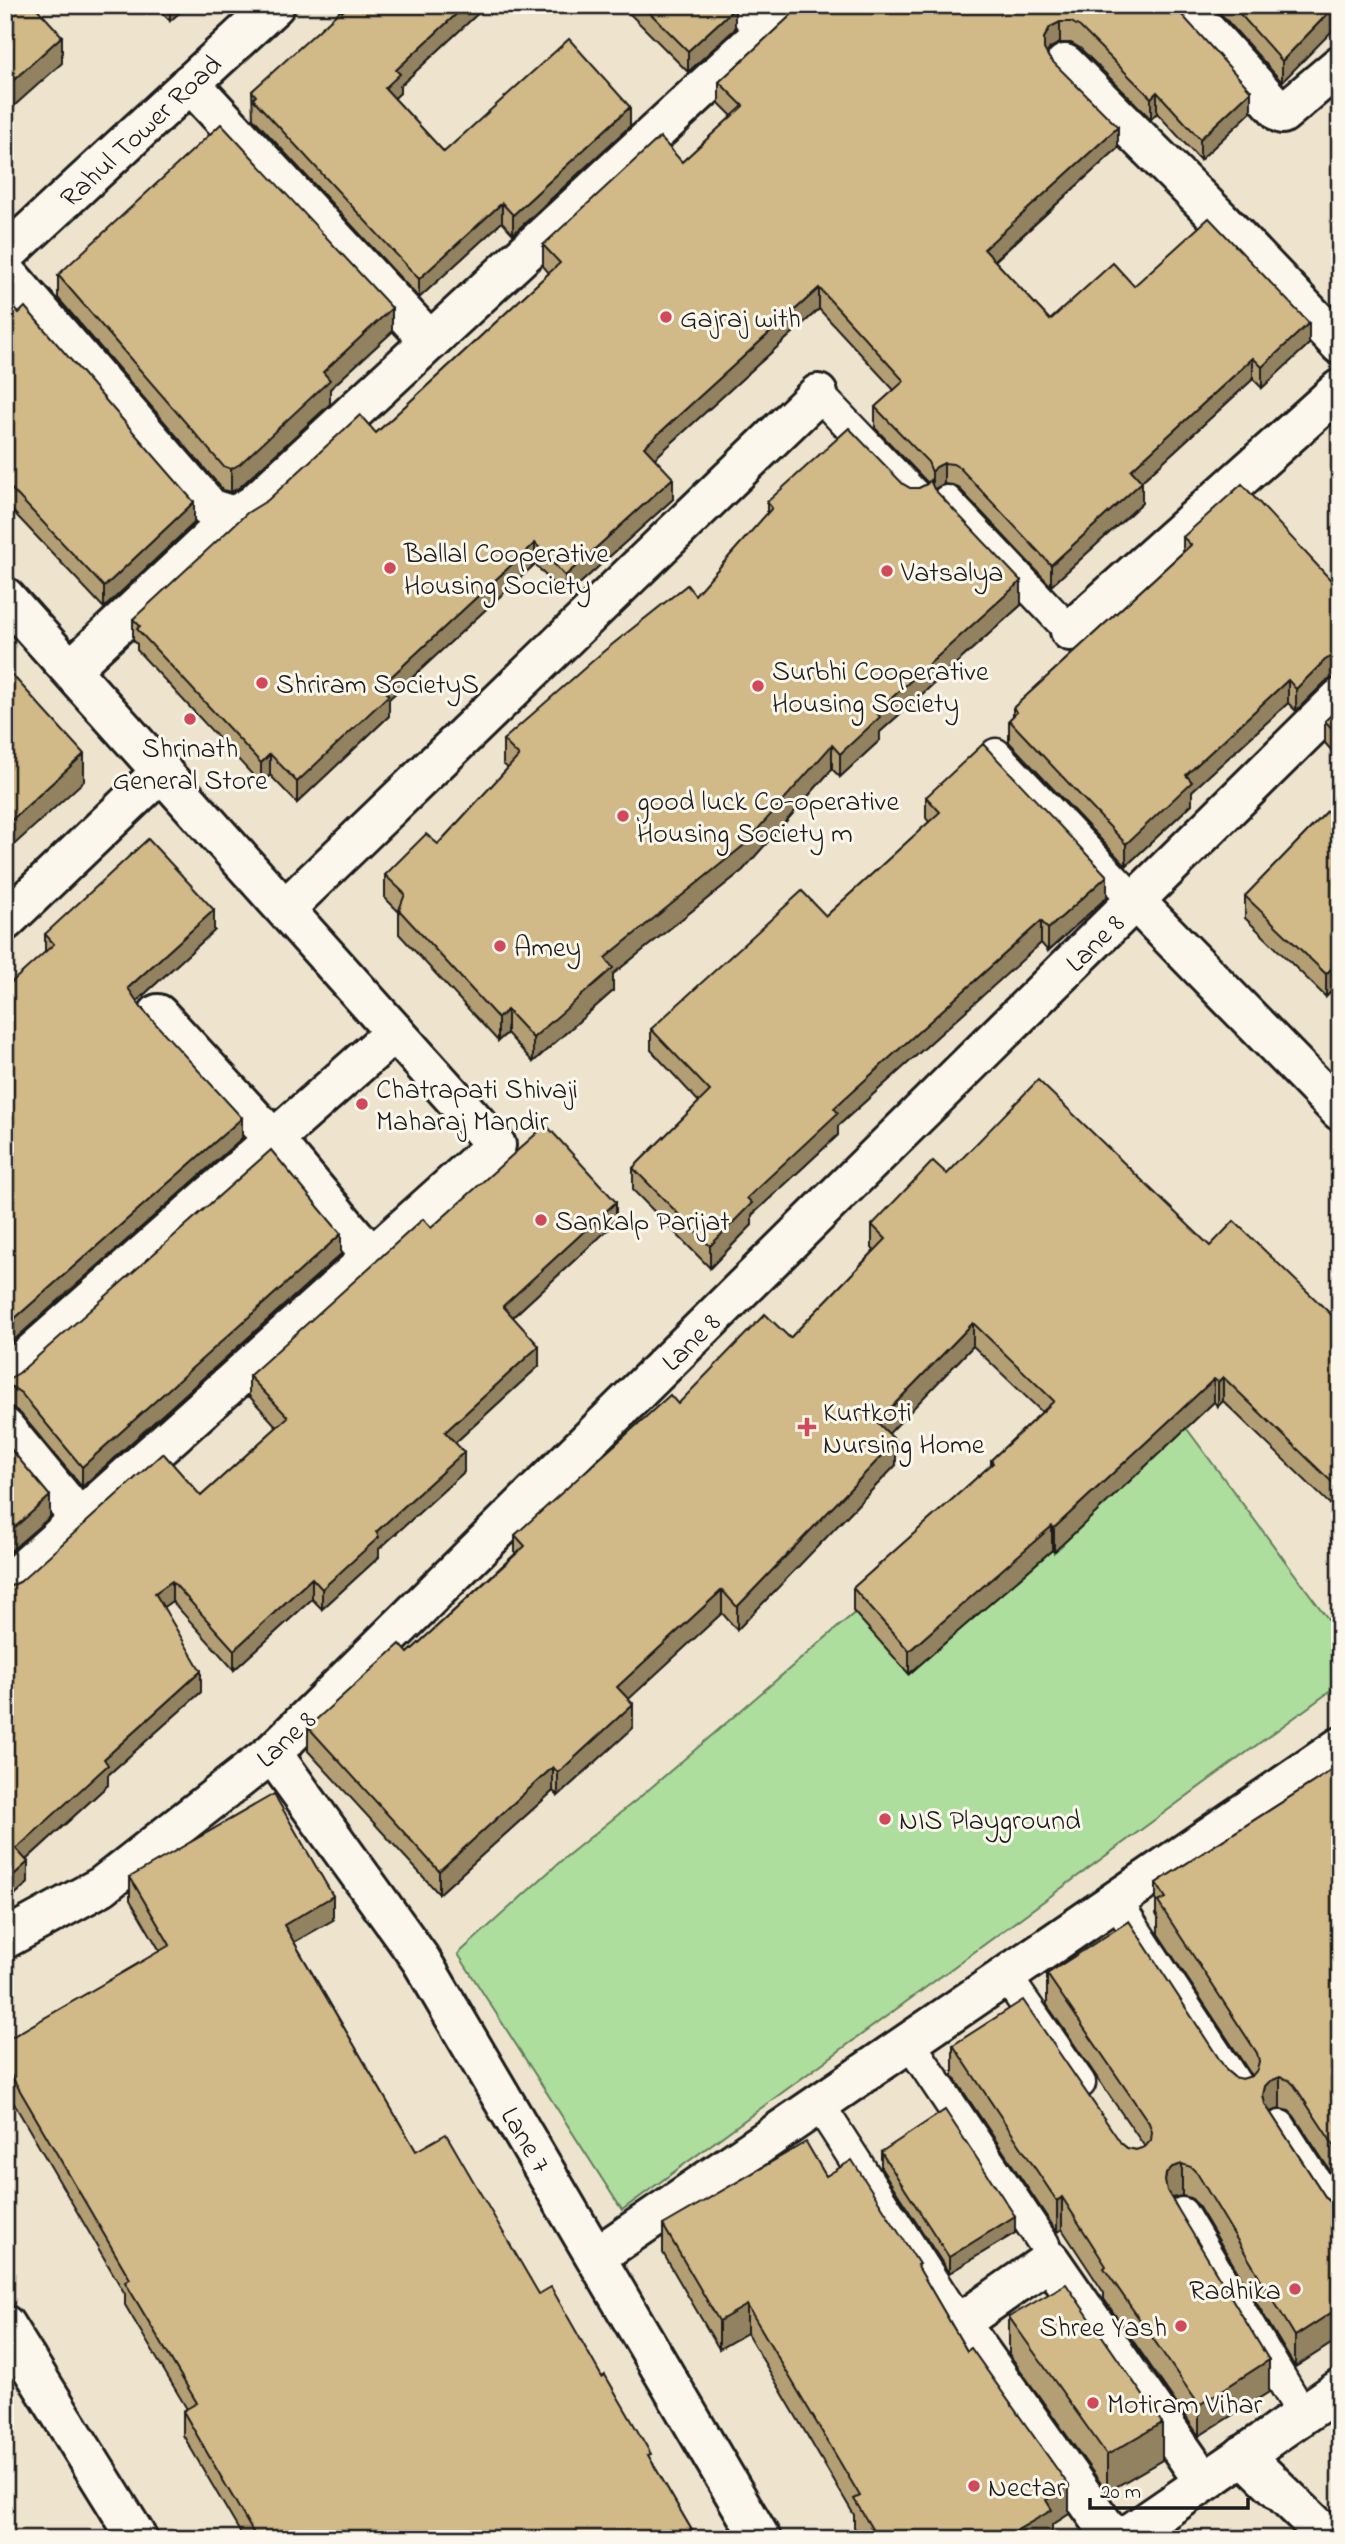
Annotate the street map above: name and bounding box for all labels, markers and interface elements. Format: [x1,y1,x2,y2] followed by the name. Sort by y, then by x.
[52,46,233,219] street label: Rahul Tower Road
[680,300,801,341] place label: Gajraj with
[658,309,674,325] marker: Gajraj with
[403,535,609,608] place label: Ballal Cooperative Housing Society
[900,554,1003,595] place label: Vatsalya
[382,560,398,576] marker: Ballal Cooperative Housing Society
[879,563,895,579] marker: Vatsalya
[772,653,989,726] place label: Surbhi Cooperative Housing Society
[276,666,479,707] place label: Shriram SocietyS
[254,675,270,691] marker: Shriram SocietyS
[750,678,766,694] marker: Surbhi Cooperative Housing Society
[182,711,198,727] marker: Shrinath General Store
[112,730,268,803] place label: Shrinath General Store
[636,783,899,856] place label: good luck Co-operative Housing Society m
[615,808,631,824] marker: good luck Co-operative Housing Society m
[1057,905,1135,983] street label: Lane 8
[514,929,581,970] place label: Amey
[492,938,508,954] marker: Amey
[376,1071,578,1144] place label: Chatrapati Shivaji Maharaj Mandir
[354,1096,370,1112] marker: Chatrapati Shivaji Maharaj Mandir
[555,1203,730,1244] place label: Sankalp Parijat
[533,1212,549,1228] marker: Sankalp Parijat
[653,1304,731,1382] street label: Lane 8
[823,1394,985,1467] place label: Kurtkoti Nursing Home
[797,1417,817,1437] marker: Kurtkoti Nursing Home
[248,1702,327,1779] street label: Lane 8
[899,1802,1081,1843] place label: NIS Playground
[877,1811,893,1827] marker: NIS Playground
[488,2100,560,2182] street label: Lane 7
[1189,2272,1281,2313] place label: Radhika
[1287,2281,1303,2297] marker: Radhika
[1039,2309,1167,2350] place label: Shree Yash
[1173,2318,1189,2334] marker: Shree Yash
[1107,2386,1263,2427] place label: Motiram Vihar
[1085,2395,1101,2411] marker: Motiram Vihar
[1090,2467,1247,2511] scale bar
[988,2469,1065,2510] place label: Nectar
[966,2478,982,2494] marker: Nectar
[1100,2478,1141,2508] text: 20 m

